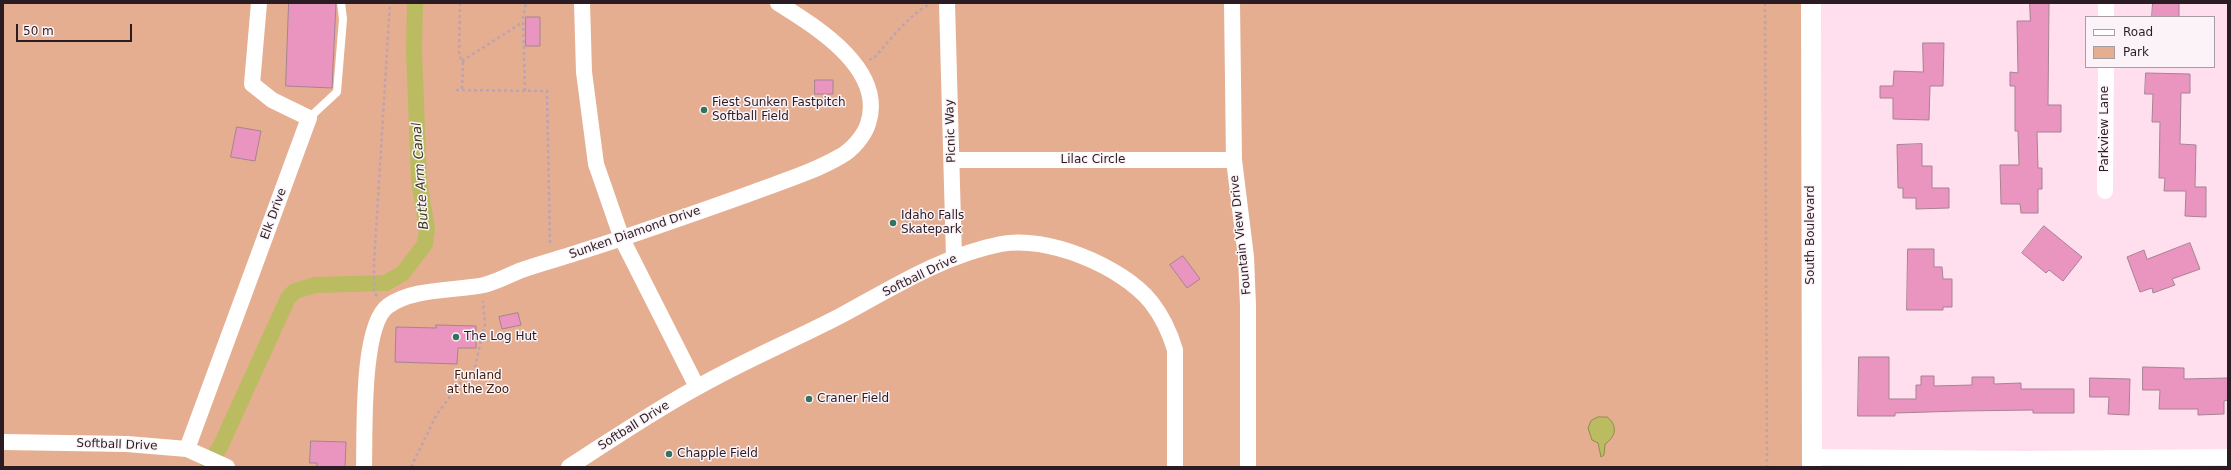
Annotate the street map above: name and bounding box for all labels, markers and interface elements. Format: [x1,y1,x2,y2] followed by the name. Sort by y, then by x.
[18,16,134,42] scale bar
[2085,16,2215,68] legend
[23,24,54,38] text: 50 m
[2123,25,2153,39] text: Road
[2123,45,2149,59] text: Park
[2098,86,2112,172] street label: Parkview Lane
[712,96,846,124] place label: Fiest Sunken Fastpitch Softball Field
[943,99,959,163] street label: Picnic Way
[699,105,709,115] marker: Fiest Sunken Fastpitch Softball Field
[409,122,433,230] water label: Butte Arm Canal
[1061,153,1125,167] street label: Lilac Circle
[1228,175,1254,295] street label: Fountain View Drive
[1804,185,1818,285] street label: South Boulevard
[258,186,290,242] street label: Elk Drive
[567,204,703,262] street label: Sunken Diamond Drive
[901,209,964,237] place label: Idaho Falls Skatepark
[888,218,898,228] marker: Idaho Falls Skatepark
[880,252,960,300] street label: Softball Drive
[464,330,537,344] place label: The Log Hut
[451,332,461,342] marker: The Log Hut
[447,369,509,397] park label: Funland at the Zoo
[817,392,889,406] place label: Craner Field
[804,394,814,404] marker: Craner Field
[596,398,672,454] street label: Softball Drive
[76,436,158,454] street label: Softball Drive
[677,447,758,461] place label: Chapple Field
[664,449,674,459] marker: Chapple Field

